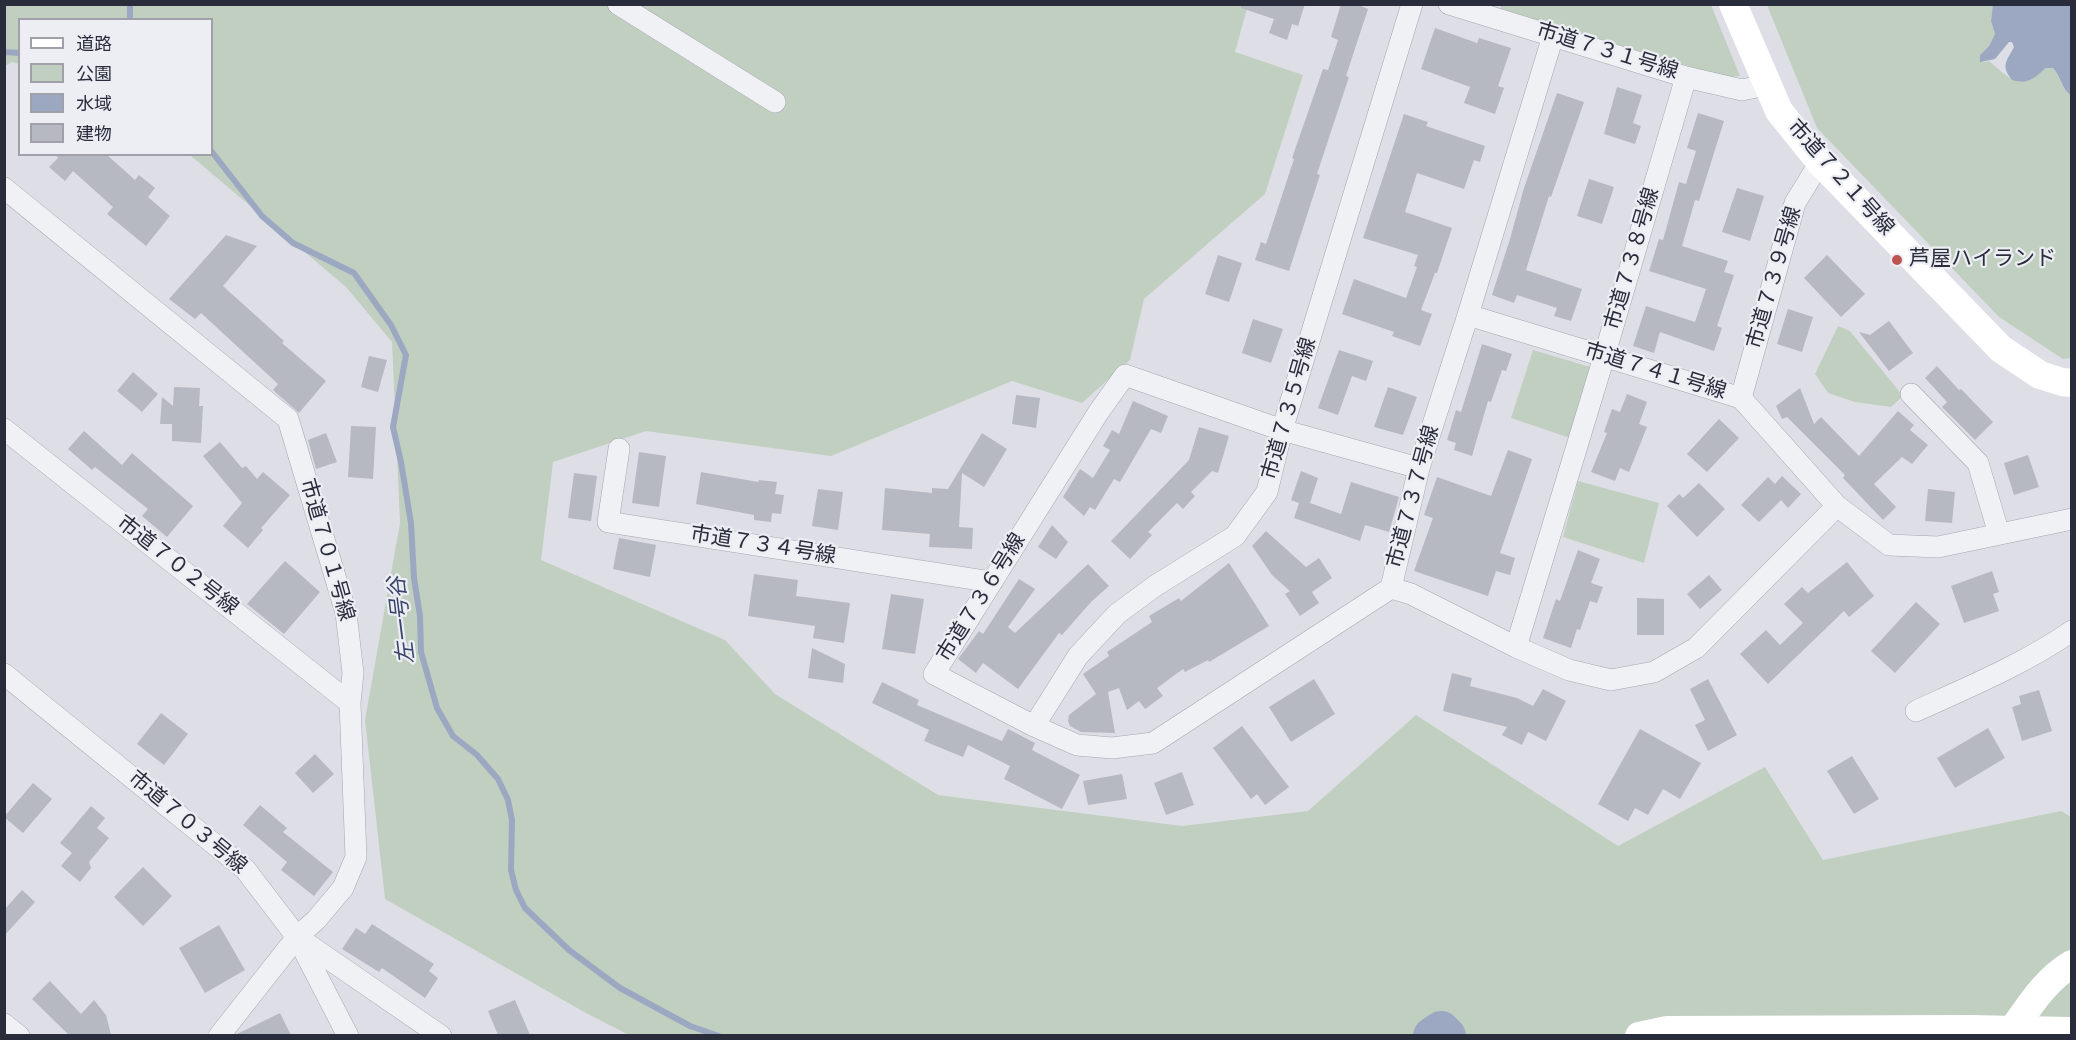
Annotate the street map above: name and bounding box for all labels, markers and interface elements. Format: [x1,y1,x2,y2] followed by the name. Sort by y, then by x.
[18,18,213,156] legend
[1533,18,1681,86] street label: 市道７３１号線
[76,31,112,56] text: 道路
[76,61,112,86] text: 公園
[76,91,112,116] text: 水域
[1781,115,1899,241] street label: 市道７２１号線
[76,121,112,146] text: 建物
[1601,185,1665,333] street label: 市道７３８号線
[1743,204,1807,352] street label: 市道７３９号線
[1909,247,2056,273] place label: 芦屋ハイランド
[1890,253,1904,267] marker: 芦屋ハイランド
[1258,335,1322,483] street label: 市道７３５号線
[1581,338,1729,406] street label: 市道７４１号線
[1383,423,1445,571] street label: 市道７３７号線
[294,476,358,624] street label: 市道７０１号線
[111,511,243,621] street label: 市道７０２号線
[688,522,838,570] street label: 市道７３４号線
[932,529,1032,667] street label: 市道７３６号線
[385,575,421,665] water label: 左一号谷
[123,766,251,880] street label: 市道７０３号線

